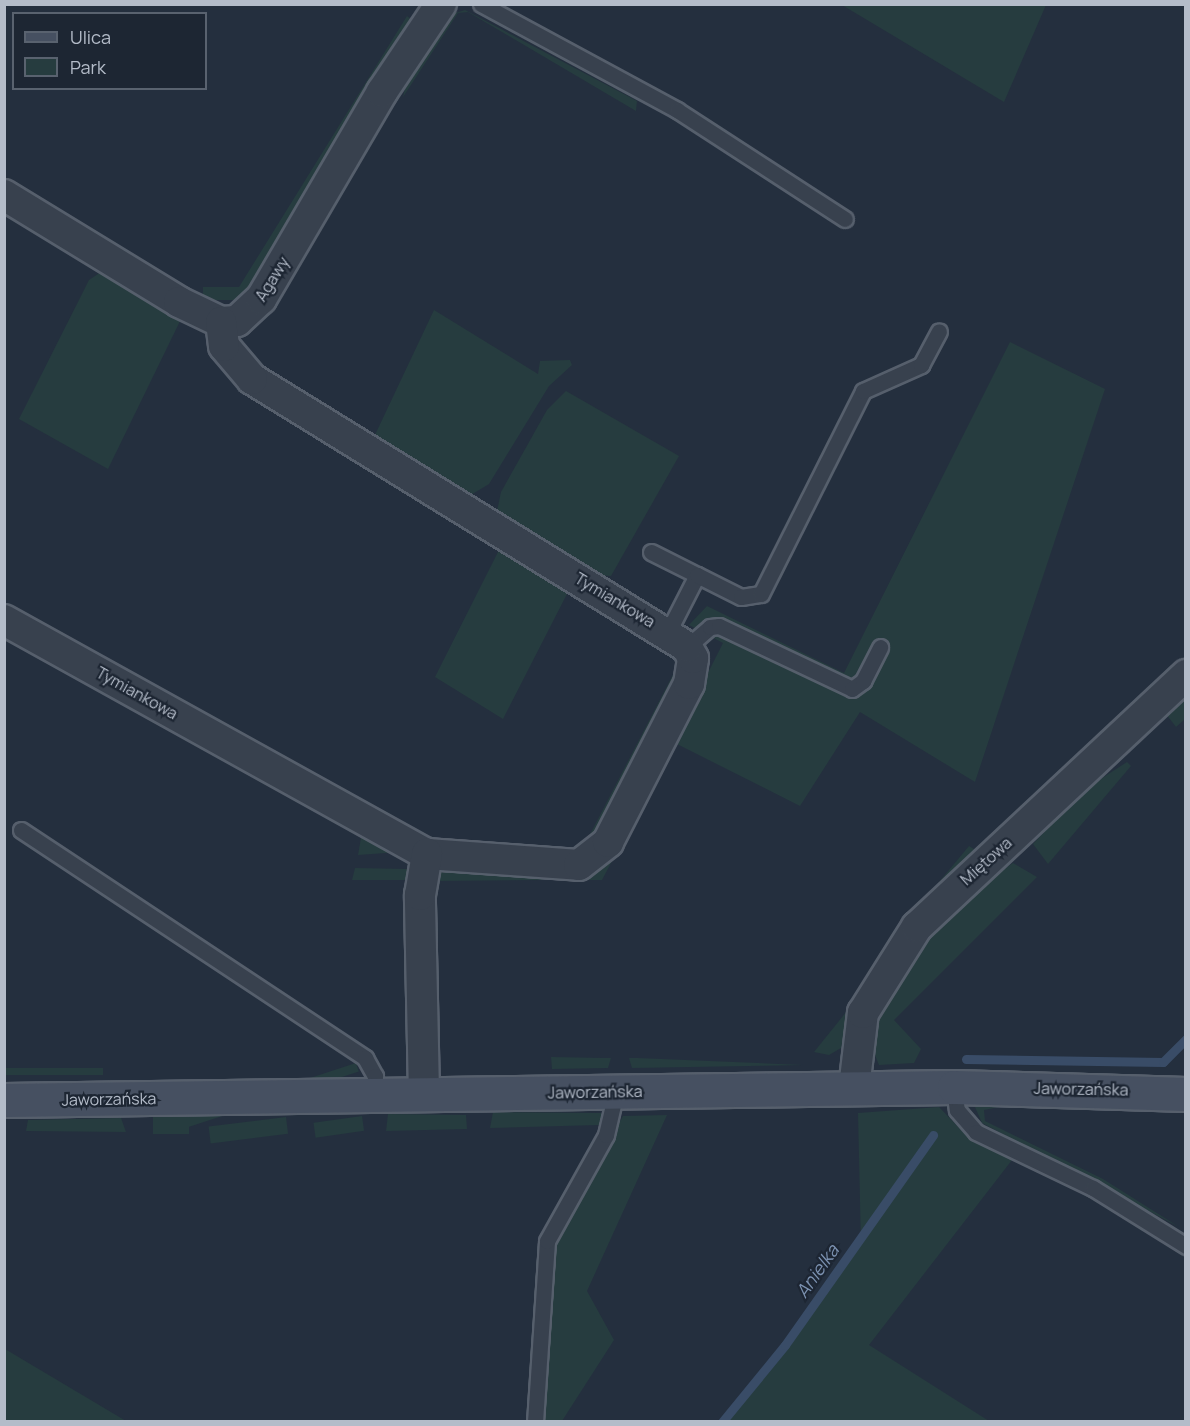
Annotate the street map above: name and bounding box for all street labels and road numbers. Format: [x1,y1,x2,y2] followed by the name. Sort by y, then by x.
[251,253,293,305] street label: Agawy
[571,569,659,631] street label: Tymiankowa
[93,663,181,723] street label: Tymiankowa
[956,833,1016,889] street label: Miętowa
[1033,1079,1129,1099] street label: Jaworzańska
[547,1082,643,1102] street label: Jaworzańska
[61,1089,157,1109] street label: Jaworzańska

